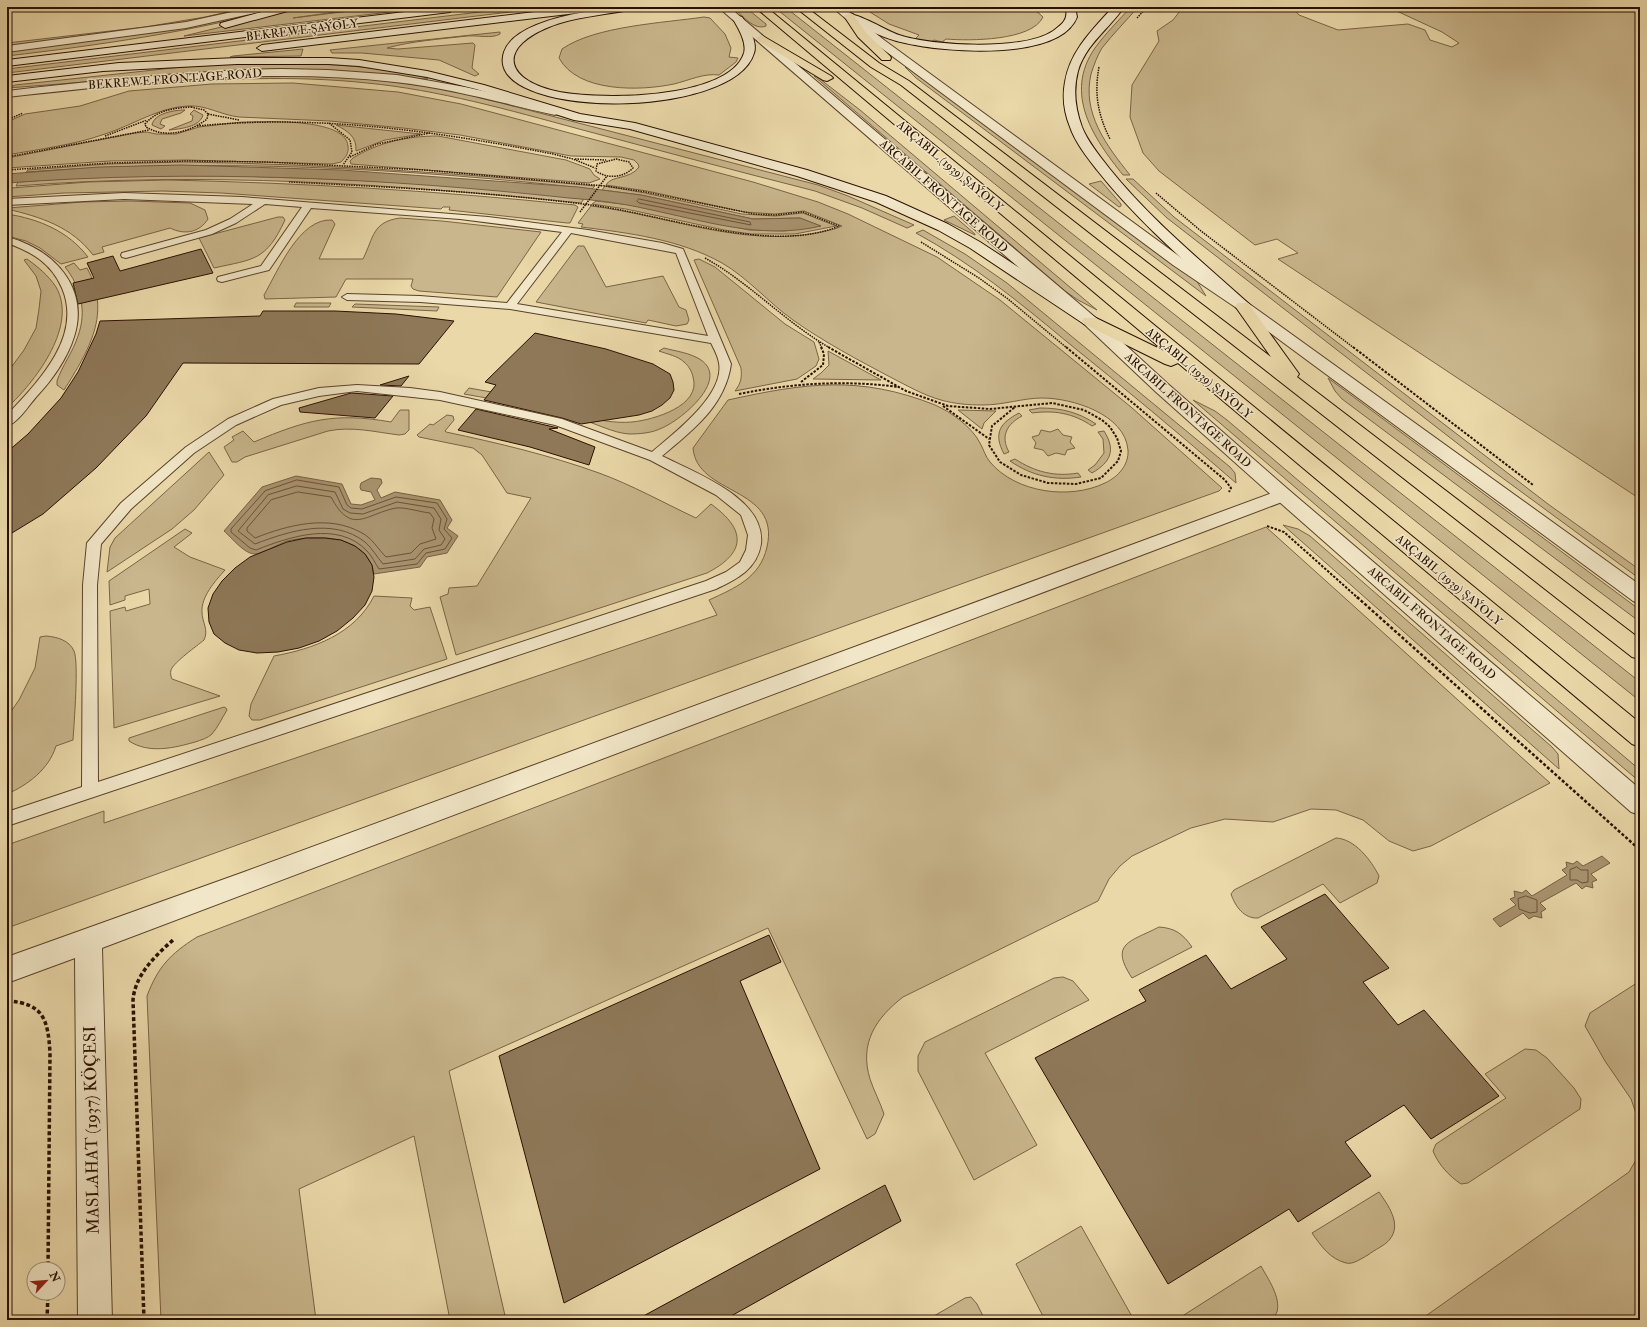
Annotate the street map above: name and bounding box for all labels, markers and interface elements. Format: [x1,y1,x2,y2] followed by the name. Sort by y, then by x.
[245,16,360,45] street label: BEKREWE ŞAÝOLY
[88,66,263,93] street label: BEKREWE FRONTAGE ROAD
[893,117,1007,216] street label: ARÇABIL (1939) ŞAÝOLY
[876,136,1011,256] street label: ARCABIL FRONTAGE ROAD
[1142,324,1256,423] street label: ARÇABIL (1939) ŞAÝOLY
[1121,349,1254,471] street label: ARCABIL FRONTAGE ROAD
[1392,531,1506,630] street label: ARÇABIL (1939) ŞAÝOLY
[1364,563,1499,683] street label: ARCABIL FRONTAGE ROAD
[78,1025,104,1234] street label: MASLAHAT (1937) KÖÇESI
[26,1261,66,1301] north arrow
[46,1269,63,1285] text: N

